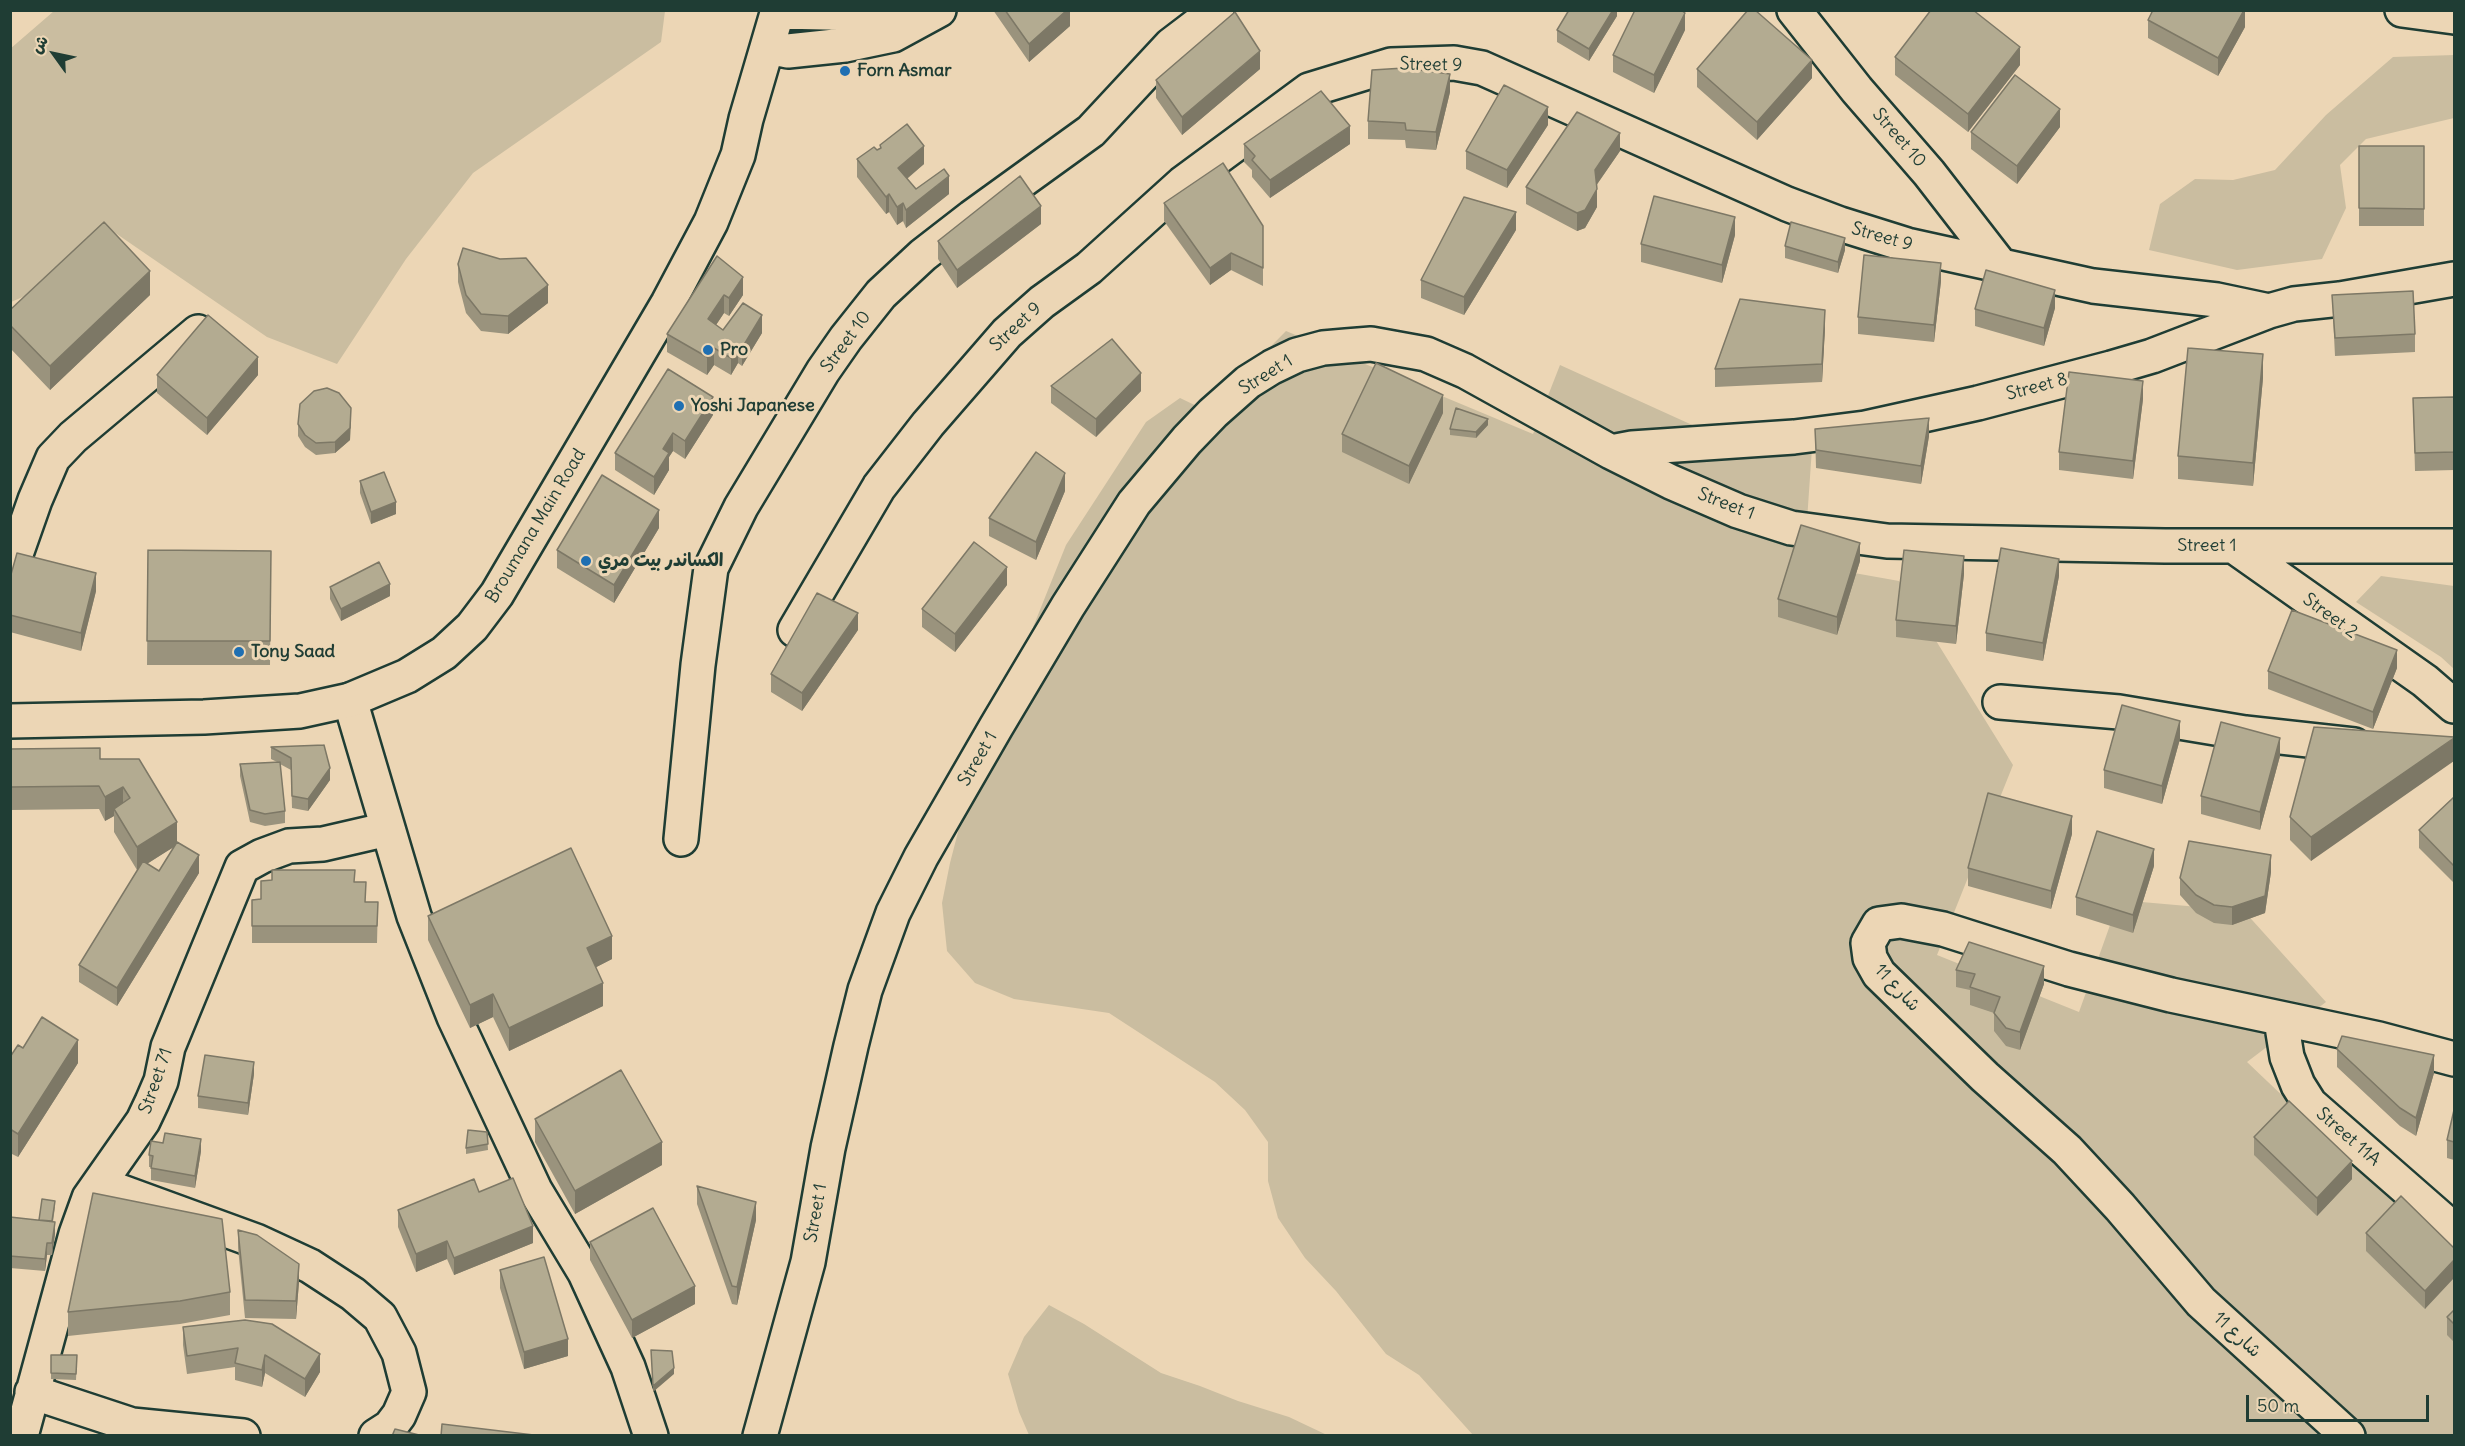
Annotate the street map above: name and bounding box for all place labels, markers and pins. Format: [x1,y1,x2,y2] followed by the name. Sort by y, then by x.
[857,60,952,82] place label: Forn Asmar
[838,64,852,78] marker: Forn Asmar
[720,339,748,361] place label: Pro
[701,343,715,357] marker: Pro
[691,395,815,417] place label: Yoshi Japanese
[672,399,686,413] marker: Yoshi Japanese
[598,550,723,572] place label: الكساندر بيت مري
[579,554,593,568] marker: الكساندر بيت مري
[251,641,335,663] place label: Tony Saad
[232,645,246,659] marker: Tony Saad

